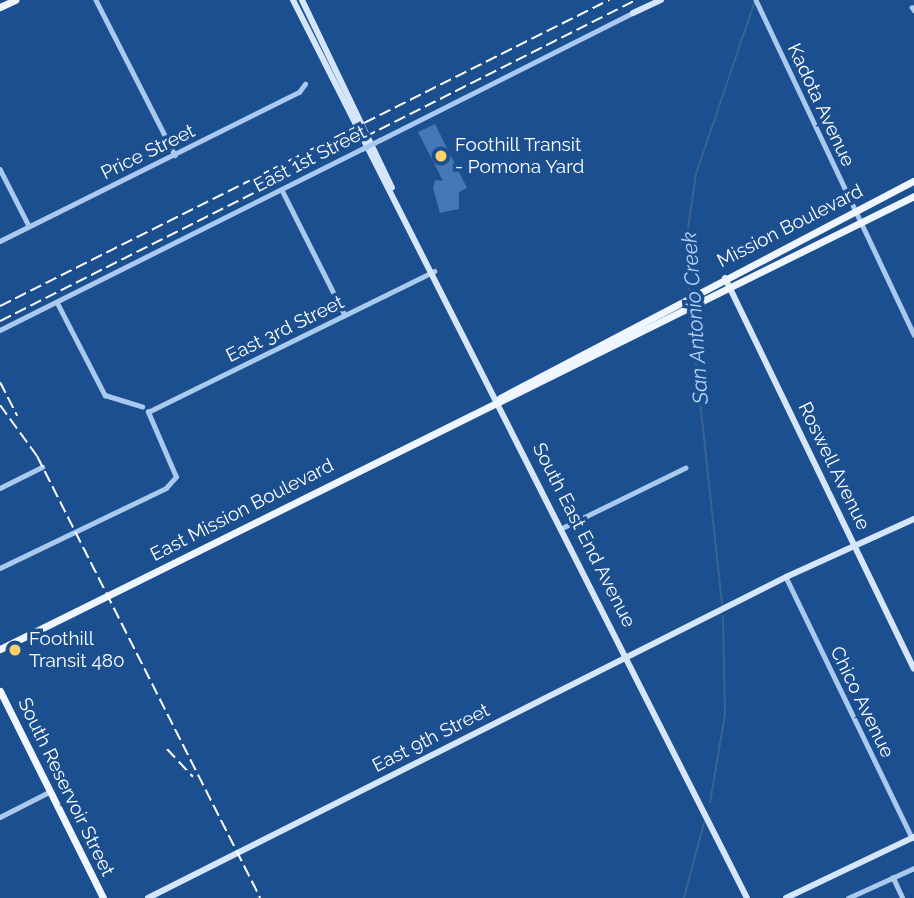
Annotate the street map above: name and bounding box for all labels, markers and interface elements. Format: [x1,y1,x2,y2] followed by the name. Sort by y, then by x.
[782,40,860,170] street label: Kadota Avenue
[97,119,199,185] street label: Price Street
[250,121,370,197] street label: East 1st Street
[455,134,585,178] place label: Foothill Transit - Pomona Yard
[433,148,449,164] marker: Foothill Transit - Pomona Yard
[713,179,867,273] street label: Mission Boulevard
[676,231,714,405] water label: San Antonio Creek
[222,291,348,367] street label: East 3rd Street
[793,398,875,534] street label: Roswell Avenue
[527,439,641,631] street label: South East End Avenue
[147,454,337,566] street label: East Mission Boulevard
[29,628,125,672] place label: Foothill Transit 480
[7,642,23,658] marker: Foothill Transit 480
[825,642,899,762] street label: Chico Avenue
[13,694,119,880] street label: South Reservoir Street
[369,699,493,777] street label: East 9th Street

